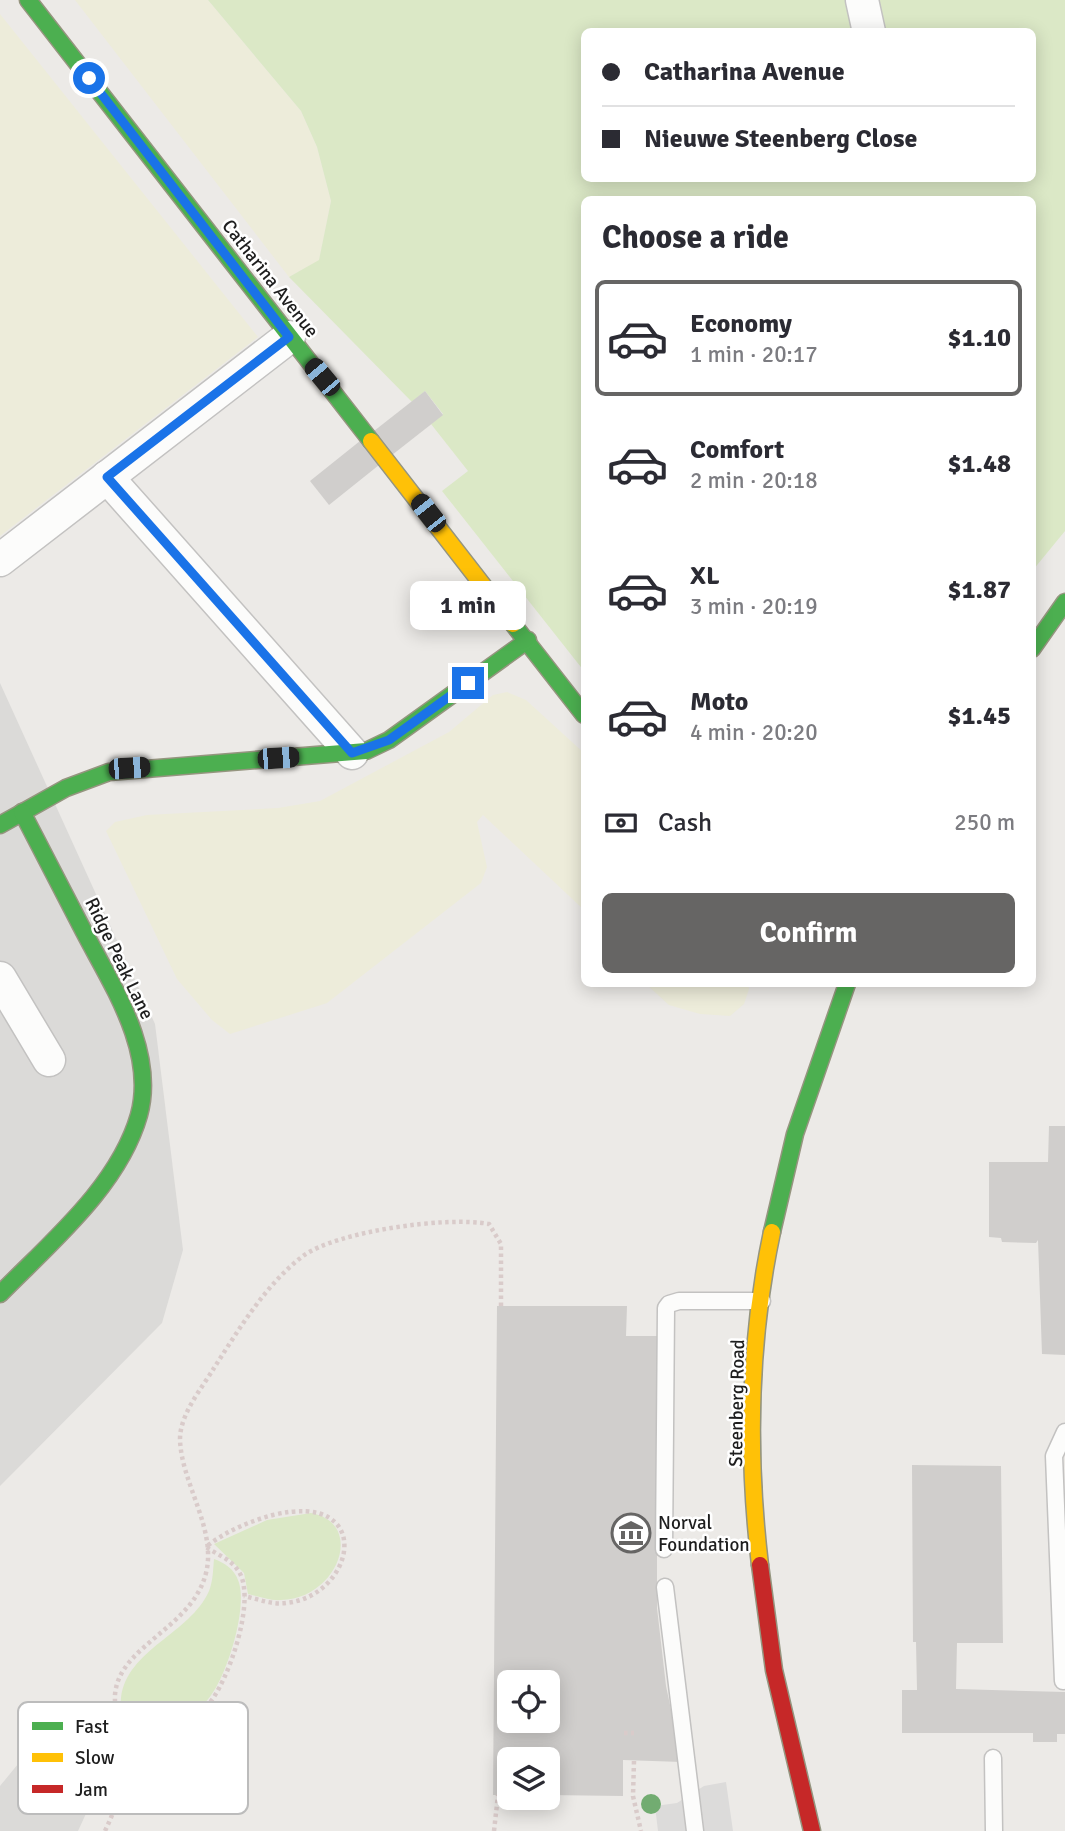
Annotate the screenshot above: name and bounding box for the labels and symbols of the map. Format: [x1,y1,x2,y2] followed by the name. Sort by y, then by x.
[73,62,105,94] route start
[217,215,324,343] street label: Catharina Avenue
[301,354,344,400] car
[407,490,450,536] car
[410,582,526,630] callout: 1 min
[452,667,484,699] route end
[257,746,300,770] car
[108,756,151,780] car
[79,894,159,1023] street label: Ridge Peak Lane
[724,1339,750,1467] street label: Steenberg Road
[658,1511,750,1557] place label: Norval Foundation
[610,1512,652,1554] museum icon: Norval Foundation
[18,1702,248,1814] legend
[75,1715,109,1739] text: Fast
[75,1746,115,1770] text: Slow
[75,1778,108,1802] text: Jam

